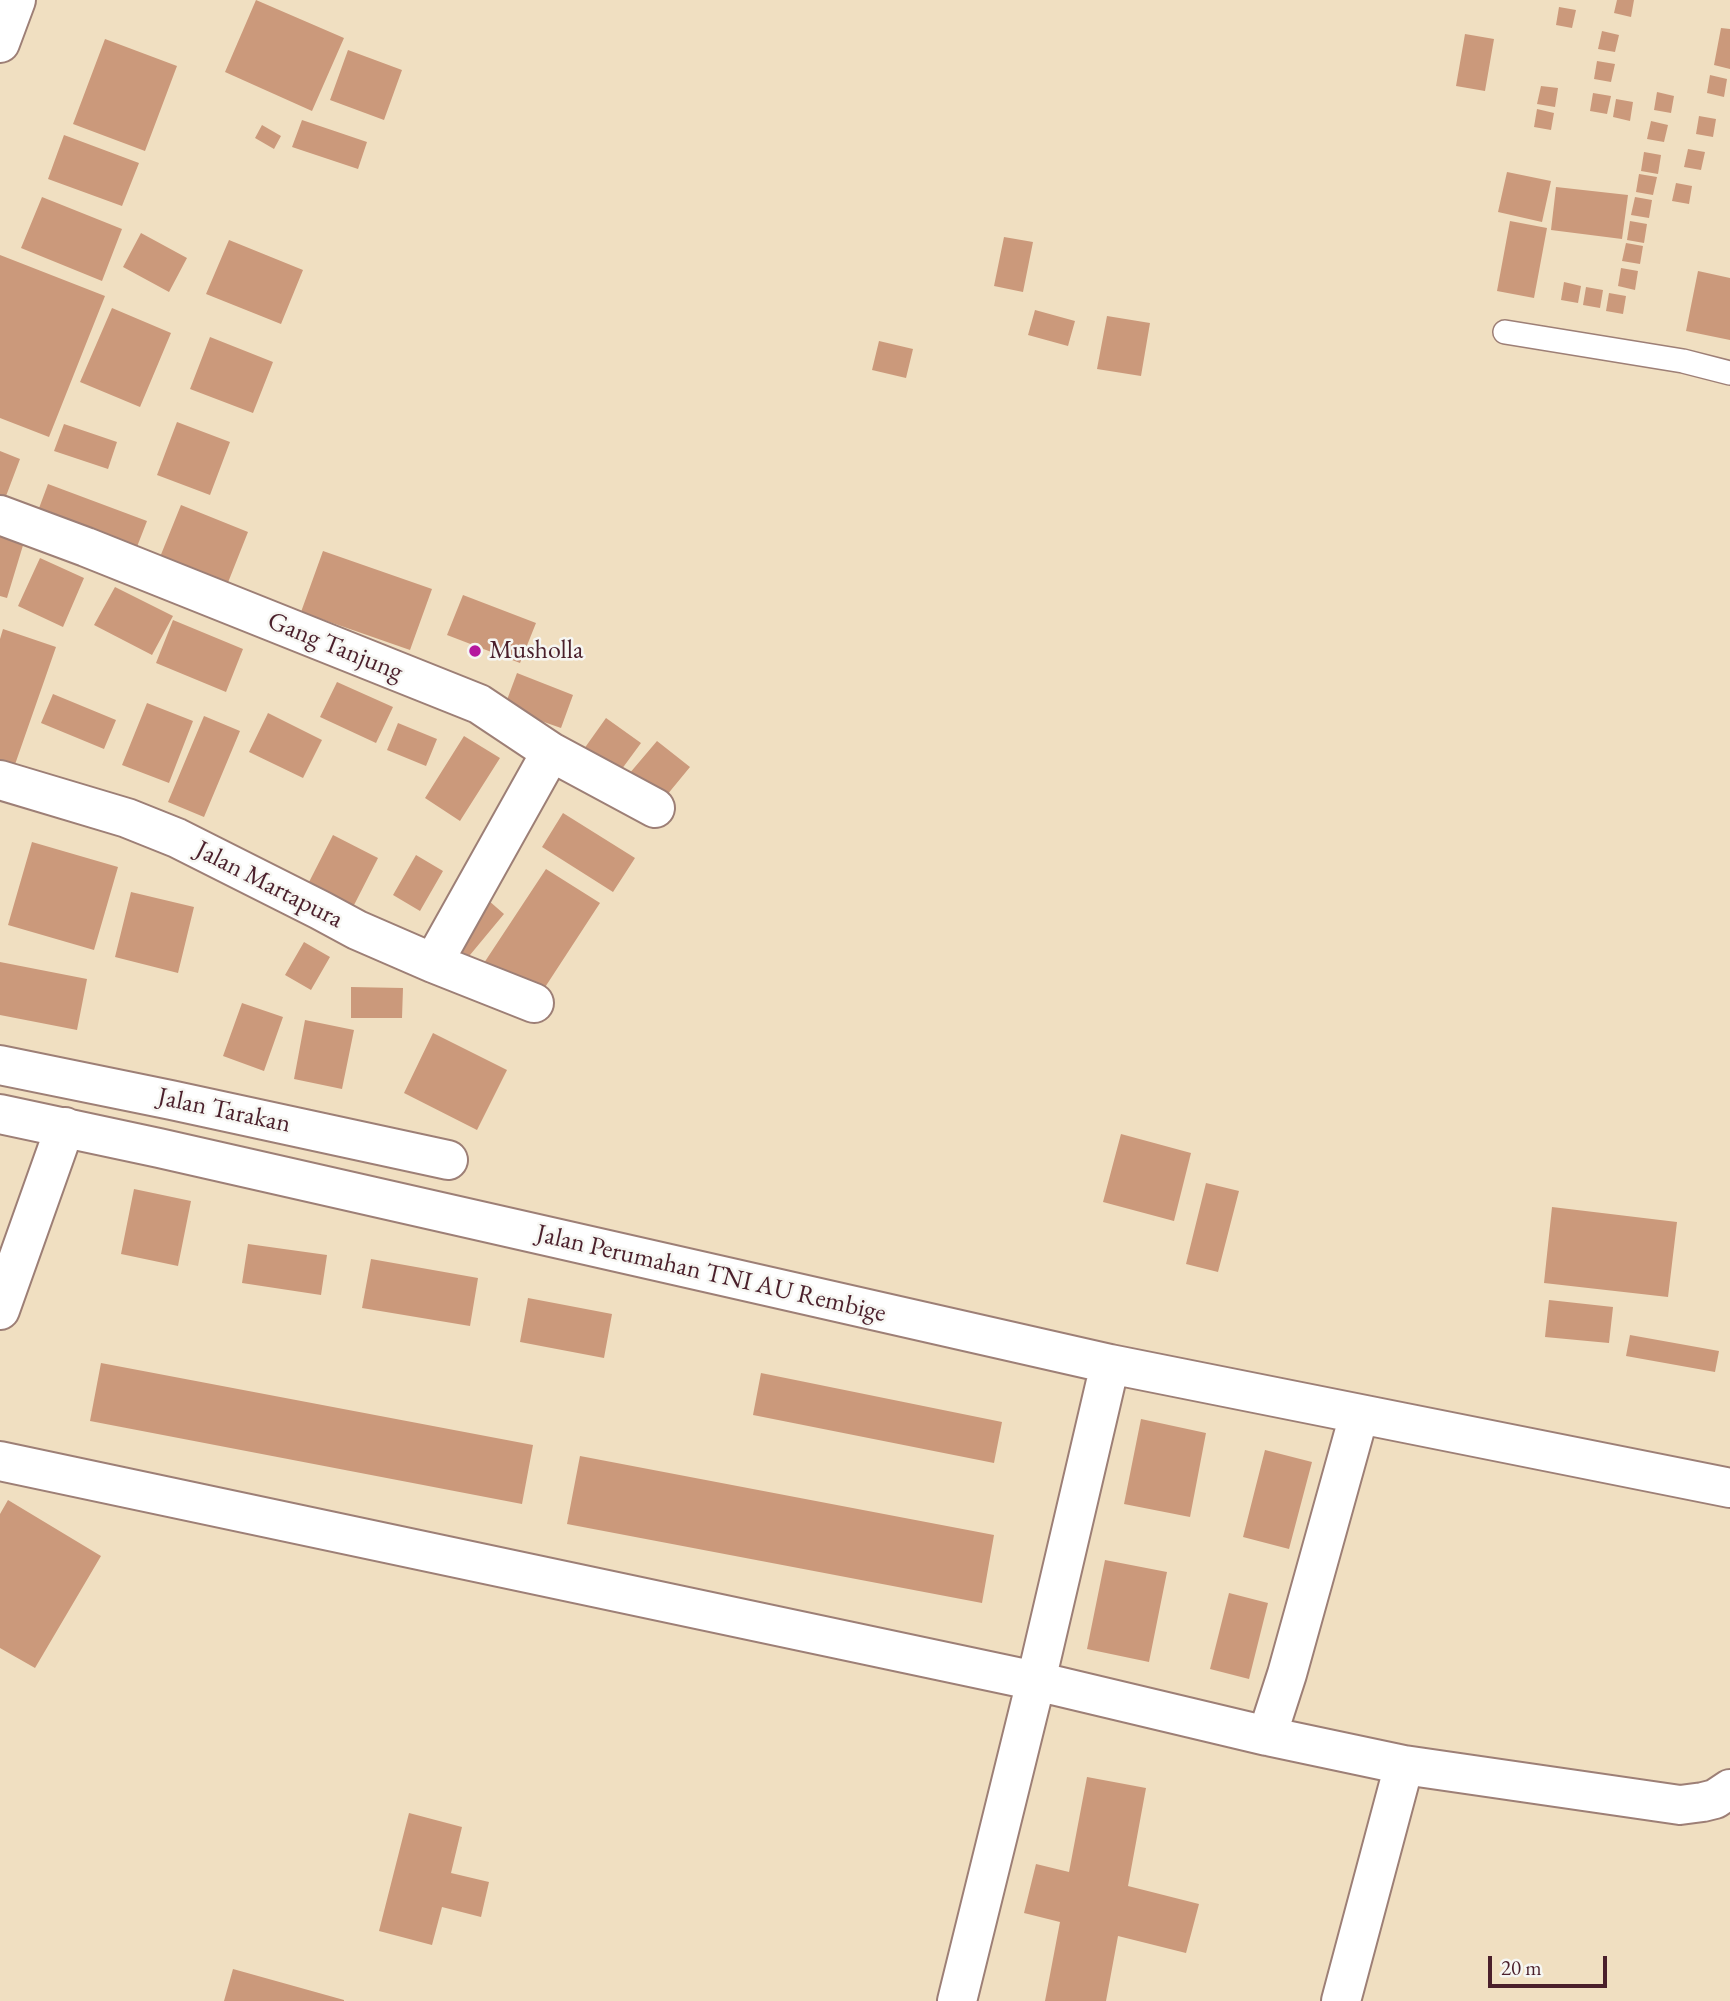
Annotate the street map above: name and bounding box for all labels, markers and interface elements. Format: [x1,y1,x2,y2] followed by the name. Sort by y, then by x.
[263,606,407,688] street label: Gang Tanjung
[489,635,583,667] place label: Musholla
[467,643,483,659] marker: Musholla
[190,834,348,936] street label: Jalan Martapura
[155,1082,293,1140] street label: Jalan Tarakan
[533,1219,889,1329] street label: Jalan Perumahan TNI AU Rembige
[1492,1941,1611,1985] scale bar
[1501,1954,1542,1981] text: 20 m

